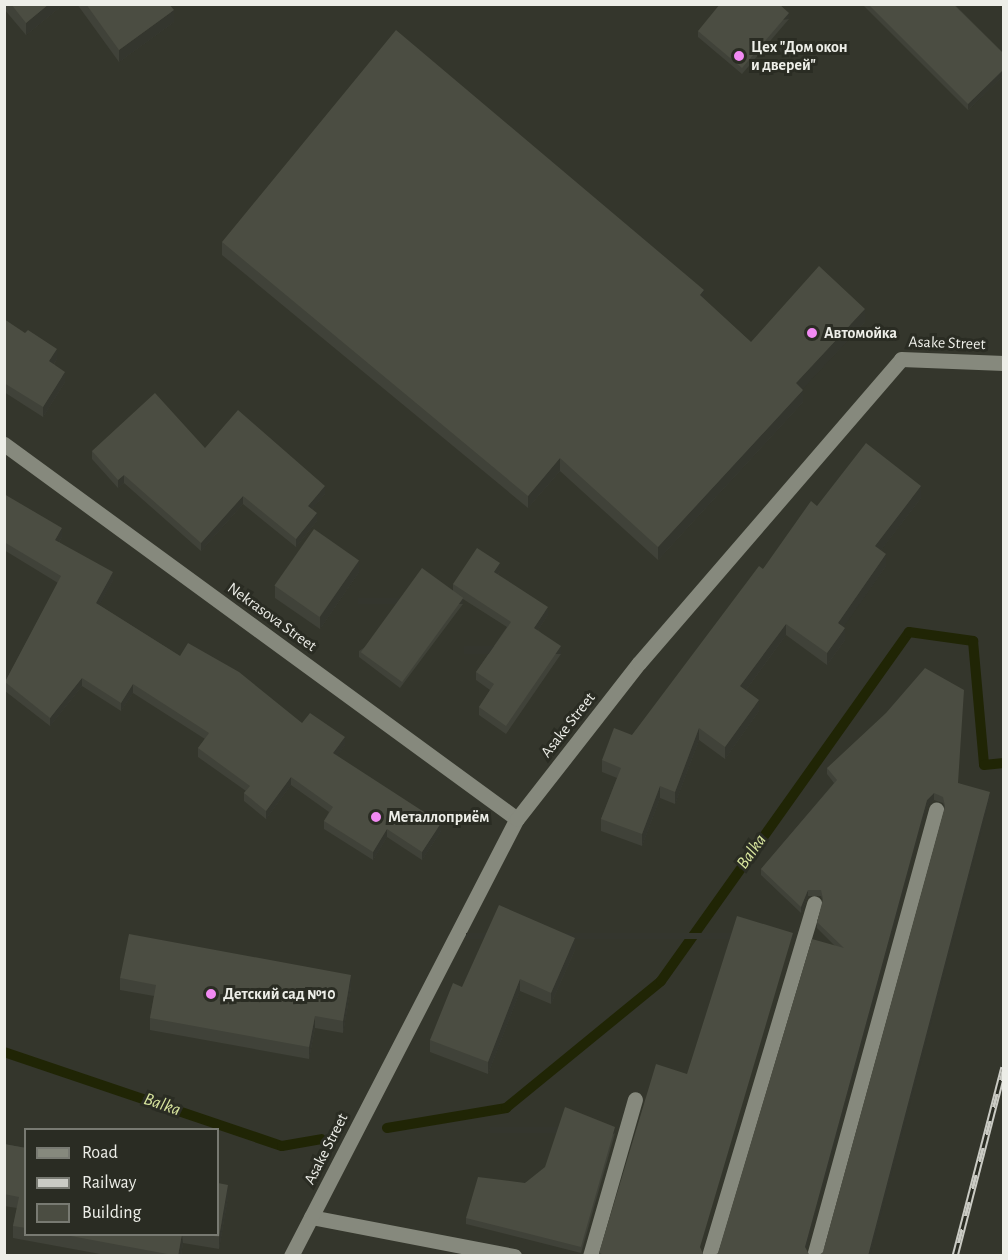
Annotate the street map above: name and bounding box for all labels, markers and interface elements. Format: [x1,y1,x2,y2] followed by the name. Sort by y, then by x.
[751,37,848,75] place label: Цех "Дом окон и дверей"
[732,49,746,63] marker: Цех "Дом окон и дверей"
[824,323,897,343] place label: Автомойка
[805,326,819,340] marker: Автомойка
[908,332,986,354] street label: Asake Street
[224,578,320,656] street label: Nekrasova Street
[537,689,599,761] street label: Asake Street
[388,807,489,827] place label: Металлоприём
[369,810,383,824] marker: Металлоприём
[732,830,772,874] water label: Balka
[223,984,336,1004] place label: Детский сад №10
[204,987,218,1001] marker: Детский сад №10
[141,1089,183,1121] water label: Balka
[300,1110,352,1188] street label: Asake Street
[24,1128,219,1236] legend
[82,1144,118,1162] text: Road
[82,1174,136,1192] text: Railway
[82,1204,141,1222] text: Building

